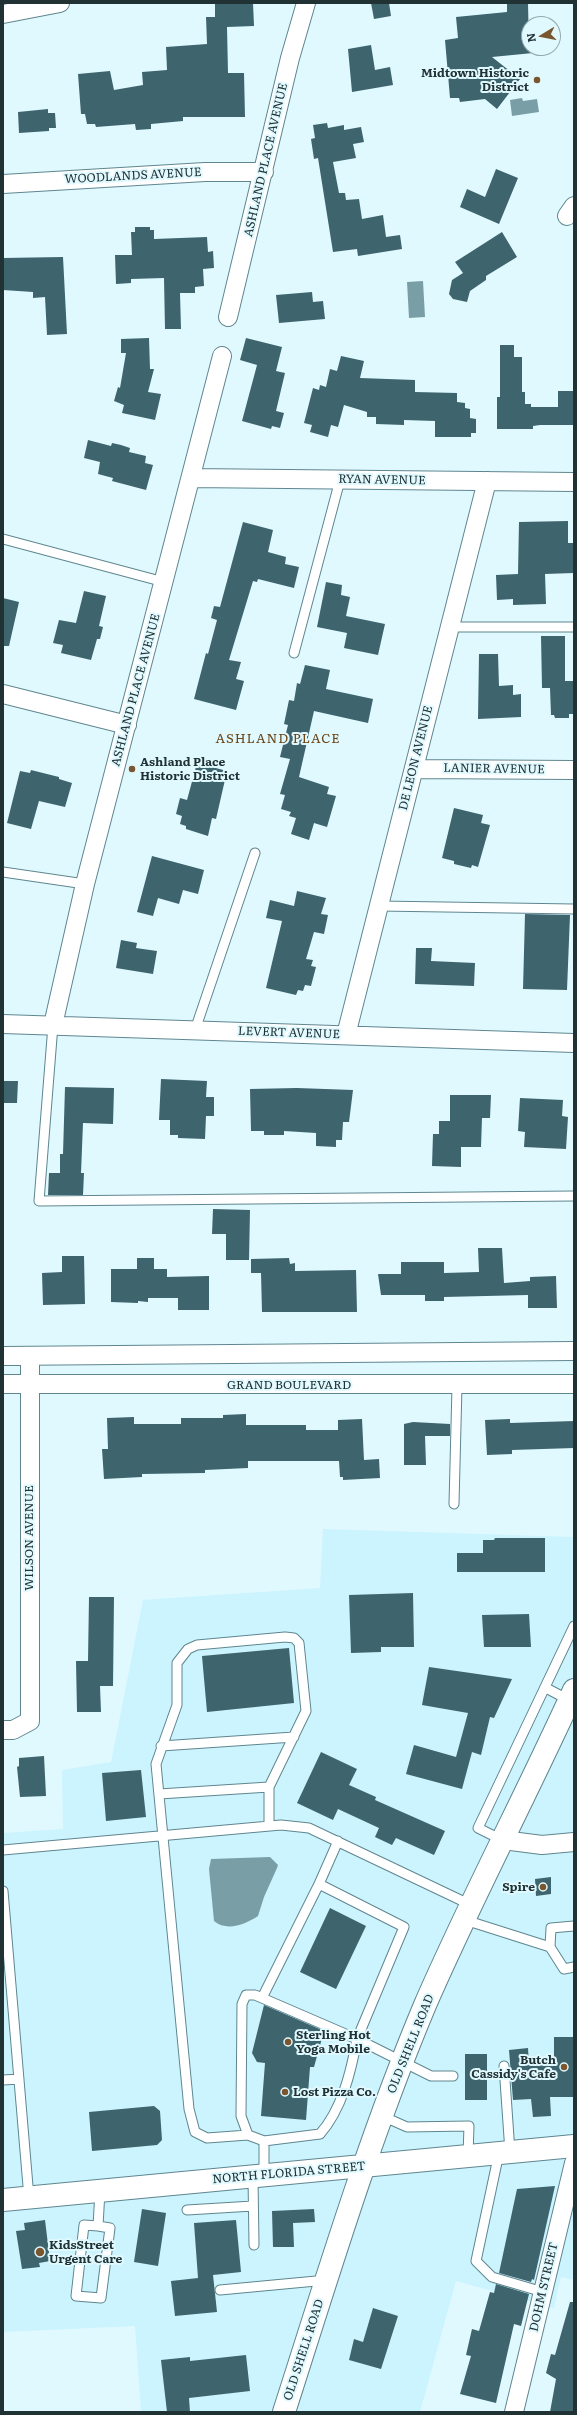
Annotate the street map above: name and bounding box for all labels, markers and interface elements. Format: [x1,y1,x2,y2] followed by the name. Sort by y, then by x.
[521,16,561,56] north arrow
[521,32,539,44] text: N
[421,66,529,94] place label: Midtown Historic District
[532,75,542,85] marker: Midtown Historic District
[241,82,291,238] street label: ASHLAND PLACE AVENUE
[64,165,202,187] street label: WOODLANDS AVENUE
[338,472,426,488] street label: RYAN AVENUE
[109,612,163,768] street label: ASHLAND PLACE AVENUE
[396,704,436,812] street label: DE LEON AVENUE
[215,731,341,747] district label: ASHLAND PLACE
[140,755,240,783] place label: Ashland Place Historic District
[443,761,545,777] street label: LANIER AVENUE
[127,764,137,774] marker: Ashland Place Historic District
[238,1024,340,1042] street label: LEVERT AVENUE
[227,1378,351,1392] street label: GRAND BOULEVARD
[22,1485,36,1591] street label: WILSON AVENUE
[502,1880,535,1894] place label: Spire
[538,1882,548,1892] marker: Spire
[385,1992,437,2096] street label: OLD SHELL ROAD
[296,2028,371,2056] place label: Sterling Hot Yoga Mobile
[283,2037,293,2047] marker: Sterling Hot Yoga Mobile
[471,2053,556,2081] place label: Butch Cassidy's Cafe
[559,2062,569,2072] marker: Butch Cassidy's Cafe
[293,2085,376,2099] place label: Lost Pizza Co.
[280,2087,290,2097] marker: Lost Pizza Co.
[212,2159,366,2187] street label: NORTH FLORIDA STREET
[49,2238,122,2266] place label: KidsStreet Urgent Care
[527,2241,561,2333] street label: DOHM STREET
[34,2246,46,2258] marker: KidsStreet Urgent Care
[281,2298,327,2402] street label: OLD SHELL ROAD

